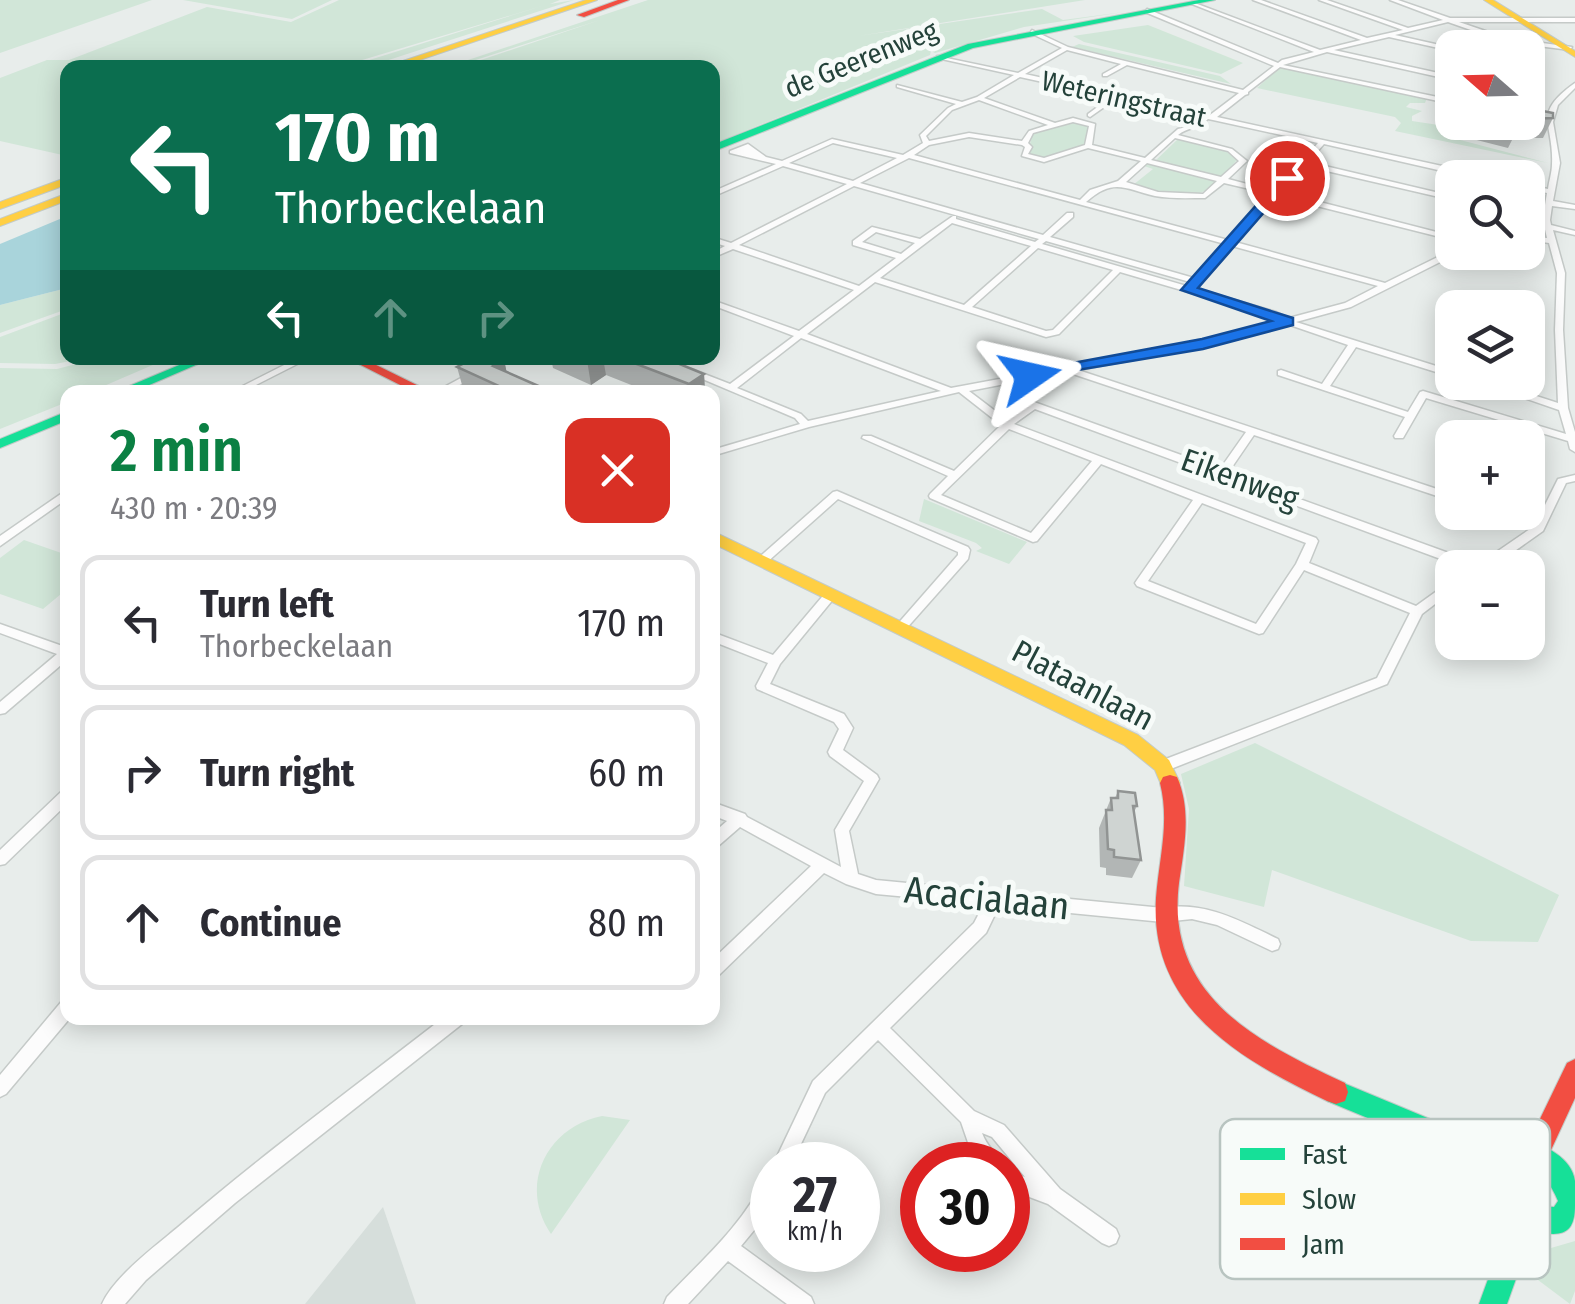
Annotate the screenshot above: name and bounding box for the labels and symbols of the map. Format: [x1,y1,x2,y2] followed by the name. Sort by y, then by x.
[780,13,943,105] street label: de Geerenweg
[1435,30,1545,140] north arrow
[1038,64,1210,134] street label: Weteringstraat
[1245,136,1330,221] pin
[978,324,1082,428] position arrow
[1176,440,1304,518] street label: Eikenweg
[1006,632,1160,738] street label: Plataanlaan
[902,866,1072,930] street label: Acacialaan
[1220,1119,1550,1279] legend
[1302,1138,1348,1171] text: Fast
[900,1142,1030,1272] speed limit sign: 30
[1302,1183,1356,1216] text: Slow
[1302,1228,1345,1261] text: Jam

